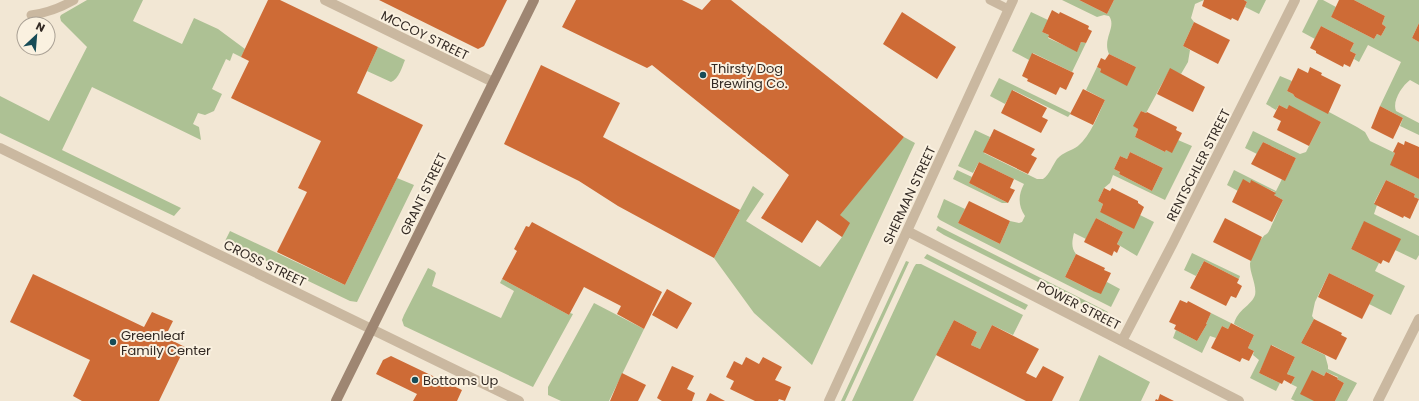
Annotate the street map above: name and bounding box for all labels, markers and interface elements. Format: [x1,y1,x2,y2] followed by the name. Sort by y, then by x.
[378,6,472,65] street label: MCCOY STREET
[16,16,56,56] north arrow
[33,18,48,36] text: N
[711,59,788,93] place label: Thirsty Dog Brewing Co.
[698,70,708,80] marker: Thirsty Dog Brewing Co.
[1162,106,1235,225] street label: RENTSCHLER STREET
[878,143,941,248] street label: SHERMAN STREET
[395,150,452,239] street label: GRANT STREET
[220,235,309,292] street label: CROSS STREET
[1034,276,1124,335] street label: POWER STREET
[121,326,211,360] place label: Greenleaf Family Center
[108,337,118,347] marker: Greenleaf Family Center
[423,371,498,390] place label: Bottoms Up
[410,375,420,385] marker: Bottoms Up

